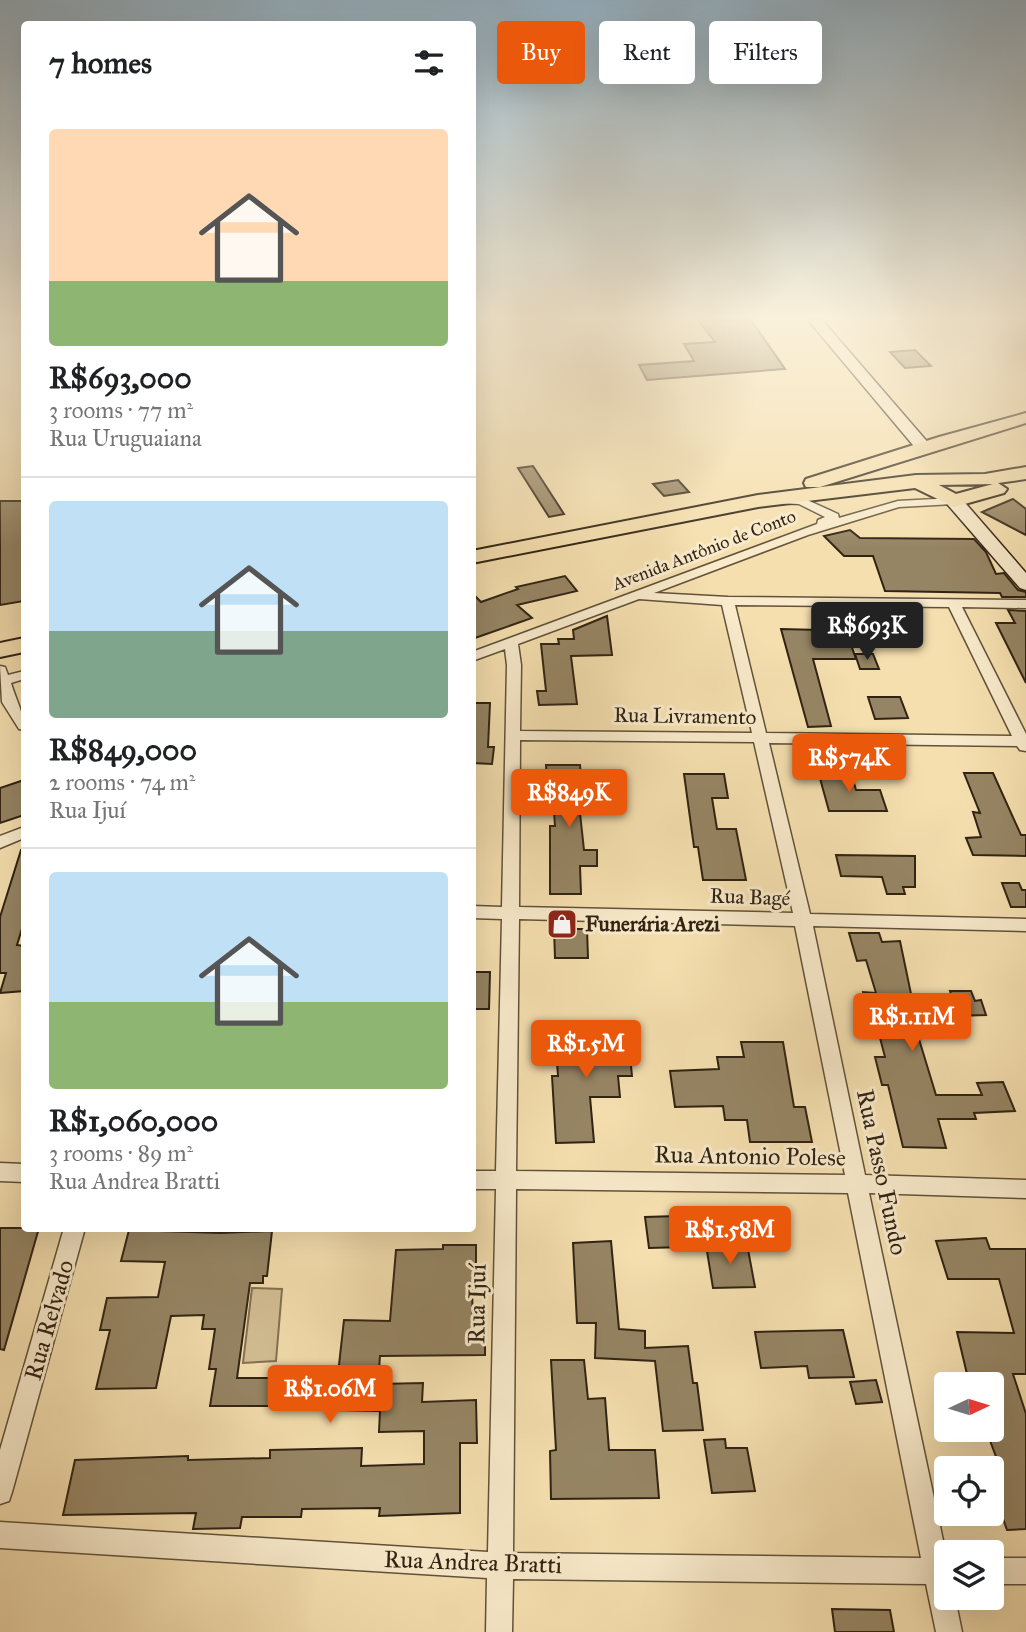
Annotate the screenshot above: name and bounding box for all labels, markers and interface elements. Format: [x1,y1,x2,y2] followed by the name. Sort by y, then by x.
[497,21,585,84] chip: Buy
[599,21,695,84] chip: Rent
[709,21,822,84] chip: Filters
[410,44,448,82] icon: filters
[49,45,152,81] text: 7 homes
[186,175,312,301] icon: home
[49,360,192,396] text: R$693,000
[49,396,193,424] text: 3 rooms · 77 m²
[49,424,202,452] text: Rua Uruguaiana
[608,505,799,596] street label: Avenida Antônio de Conto
[186,547,312,673] icon: home
[810,602,924,662] pin: R$693K
[827,611,907,639] text: R$693K
[613,702,757,730] street label: Rua Livramento
[49,732,197,768] text: R$849,000
[792,734,906,794] pin: R$574K
[808,743,890,771] text: R$574K
[49,768,195,796] text: 2 rooms · 74 m²
[512,770,626,829] pin: R$849K
[527,778,611,806] text: R$849K
[49,796,126,824] text: Rua Ijuí
[709,883,791,911] street label: Rua Bagé
[545,907,579,941] shop icon: Funerária Arezi
[585,911,720,937] place label: Funerária Arezi
[186,918,312,1044] icon: home
[847,993,977,1053] pin: R$1.11M
[869,1002,955,1030] text: R$1.11M
[529,1020,643,1080] pin: R$1.5M
[547,1029,625,1057] text: R$1.5M
[850,1086,914,1258] street label: Rua Passo Fundo
[49,1103,218,1139] text: R$1,060,000
[49,1139,193,1167] text: 3 rooms · 89 m²
[654,1139,846,1173] street label: Rua Antonio Polese
[49,1167,220,1195] text: Rua Andrea Bratti
[665,1206,795,1266] pin: R$1.58M
[685,1215,775,1243] text: R$1.58M
[18,1256,80,1384] street label: Rua Relvado
[461,1262,493,1344] street label: Rua Ijuí
[265,1366,395,1425] pin: R$1.06M
[934,1372,1004,1442] north arrow
[934,1372,1004,1610] map controls
[284,1374,376,1402] text: R$1.06M
[934,1456,1004,1526] button: locate
[934,1540,1004,1610] button: layers
[383,1544,563,1580] street label: Rua Andrea Bratti

